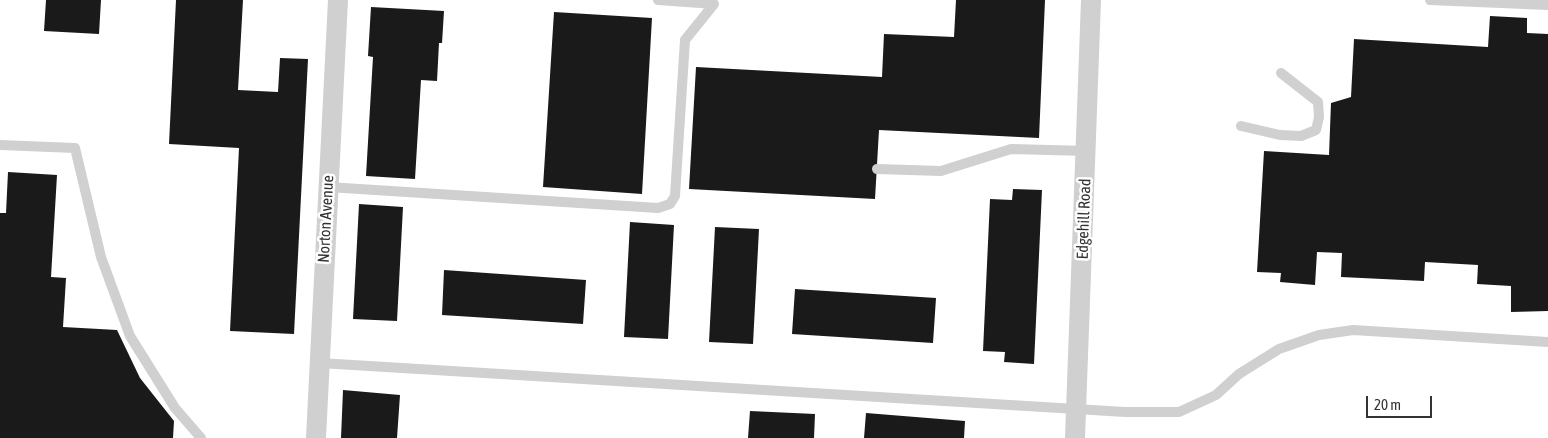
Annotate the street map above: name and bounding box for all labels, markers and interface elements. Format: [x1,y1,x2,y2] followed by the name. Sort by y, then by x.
[314,175,338,263] street label: Norton Avenue
[1073,178,1095,260] street label: Edgehill Road
[1368,386,1434,418] scale bar
[1374,396,1401,413] text: 20 m

